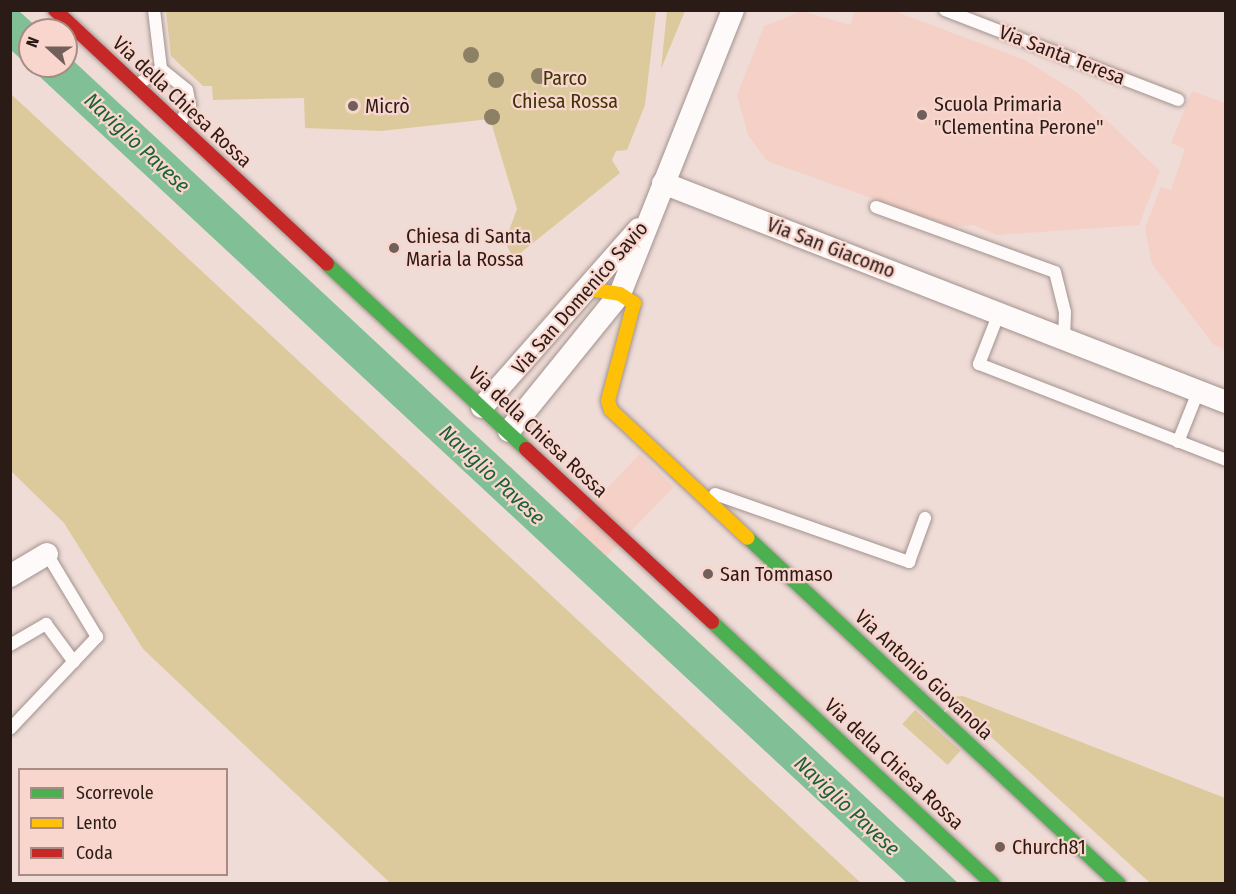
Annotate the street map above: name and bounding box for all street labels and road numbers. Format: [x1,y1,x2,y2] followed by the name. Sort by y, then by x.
[995,20,1129,90] street label: Via Santa Teresa
[108,31,256,173] street label: Via della Chiesa Rossa
[763,213,899,283] street label: Via San Giacomo
[507,217,653,379] street label: Via San Domenico Savio
[464,361,612,503] street label: Via della Chiesa Rossa
[850,605,998,745] street label: Via Antonio Giovanola
[820,693,968,835] street label: Via della Chiesa Rossa

